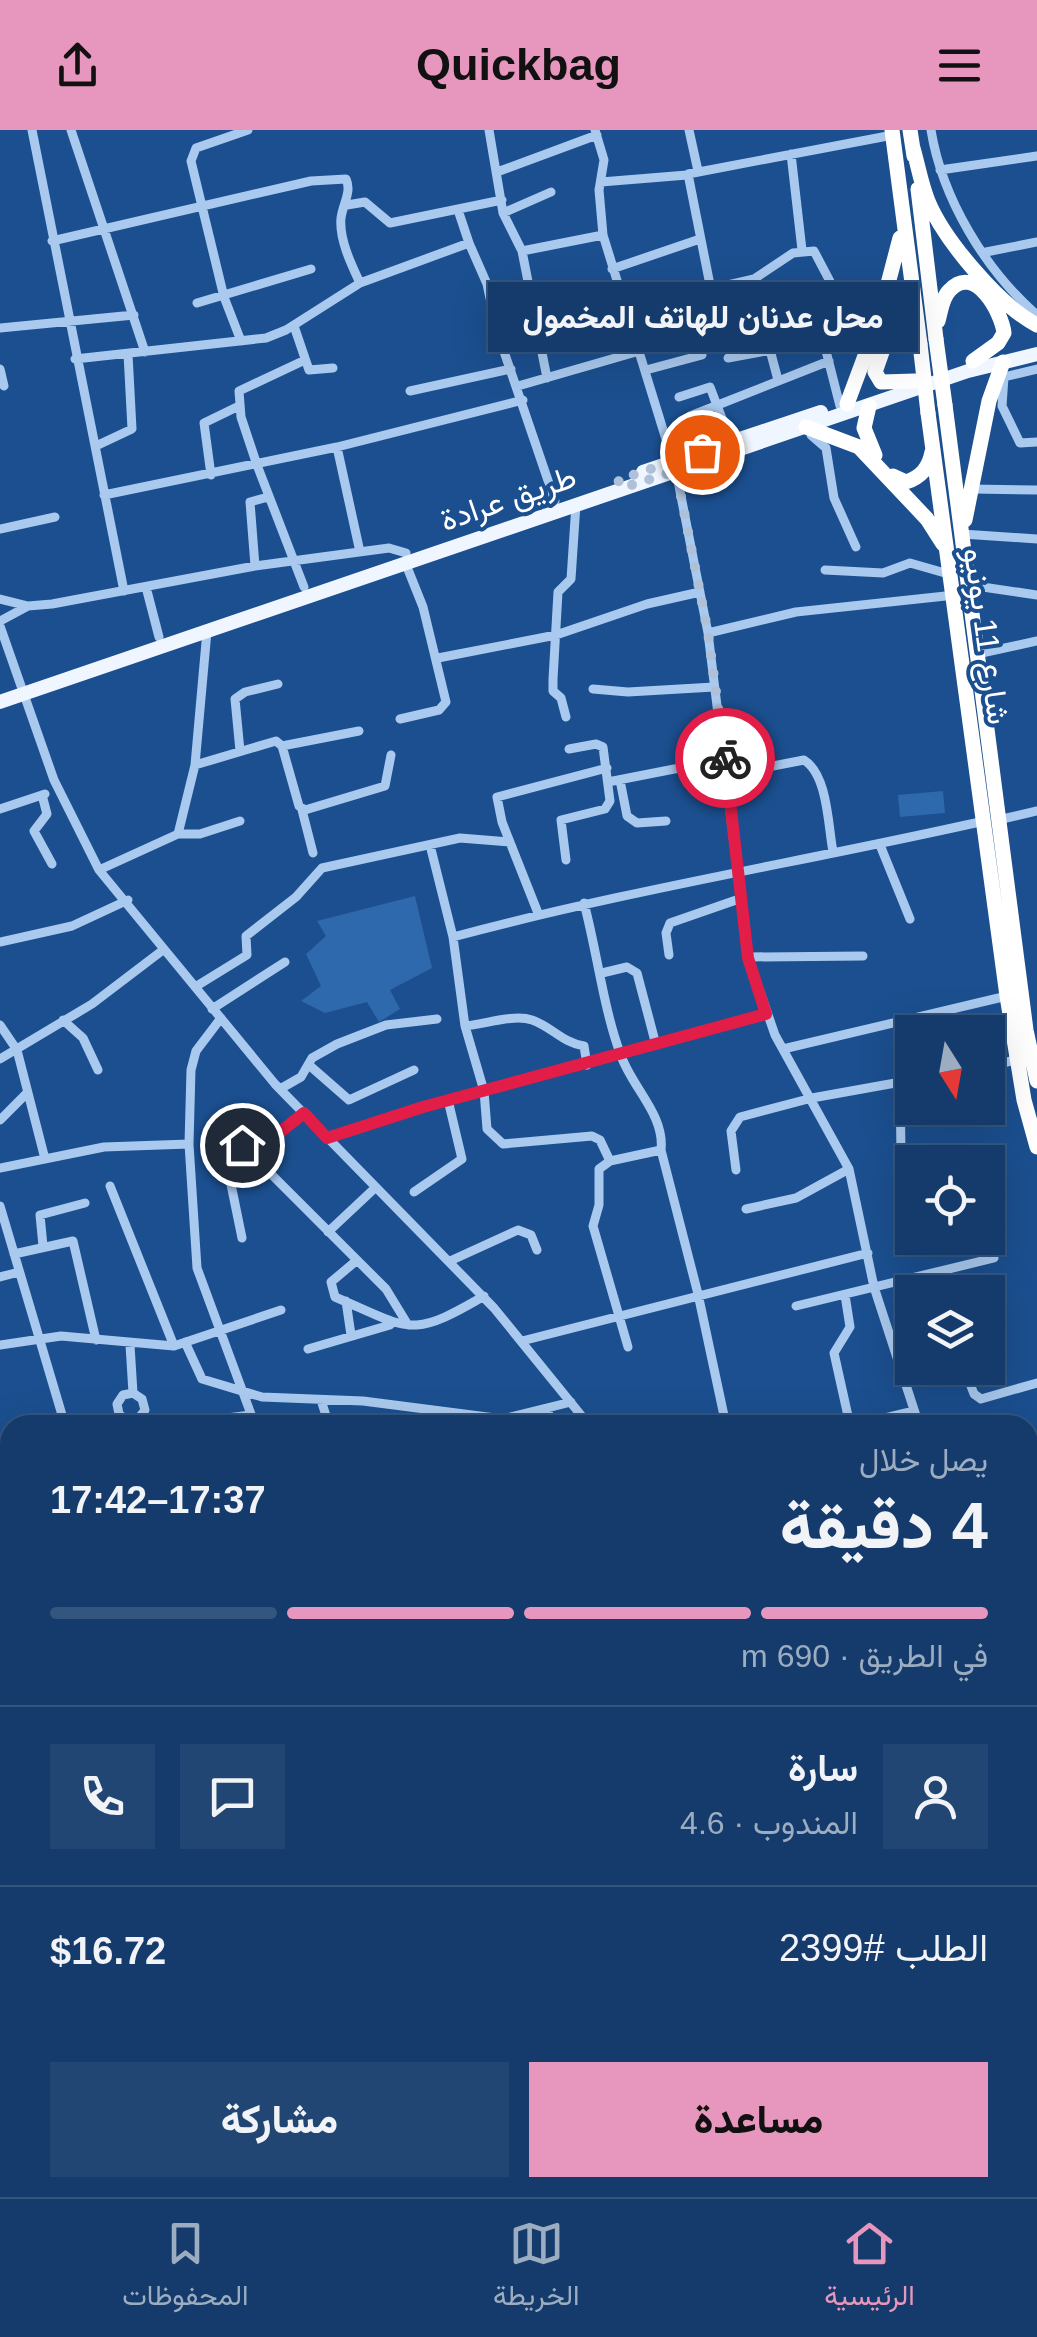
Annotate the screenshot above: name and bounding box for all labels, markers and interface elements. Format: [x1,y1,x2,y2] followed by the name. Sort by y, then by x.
[50,38,105,93] icon: share
[932,38,987,93] icon: menu
[416,39,621,90] text: Quickbag
[487,282,917,352] callout: محل عدنان للهاتف المخمول
[523,299,883,335] text: محل عدنان للهاتف المخمول
[660,410,745,495] pin
[675,425,730,480] icon: bag
[435,458,581,540] street label: طريق عرادة
[953,545,1017,727] street label: شارع 11 يونيو
[675,708,775,808] courier
[698,731,753,786] icon: bike
[895,1015,1005,1125] north arrow
[895,1015,1005,1385] map controls
[200,1103,285,1188] pin
[215,1118,270,1173] icon: home
[895,1145,1005,1255] button: locate
[895,1275,1005,1385] button: layers
[859,1442,988,1478] text: يصل خلال
[50,1479,266,1521] text: 17:37–17:42
[780,1489,988,1562] text: 4 دقيقة
[741,1638,988,1674] text: في الطريق · 690 m
[50,1744,155,1849] button: phone
[180,1744,285,1849] button: chat
[883,1744,988,1849] button: person
[788,1747,858,1789] text: سارة
[680,1805,858,1841] text: المندوب · 4.6
[779,1927,988,1969] text: الطلب #2399
[50,1930,166,1972] text: $16.72
[50,2062,509,2177] button: مشاركة
[529,2062,988,2177] button: مساعدة
[122,2216,248,2320] tab: المحفوظات
[493,2216,580,2320] tab: الخريطة
[824,2216,915,2320] tab: الرئيسية

